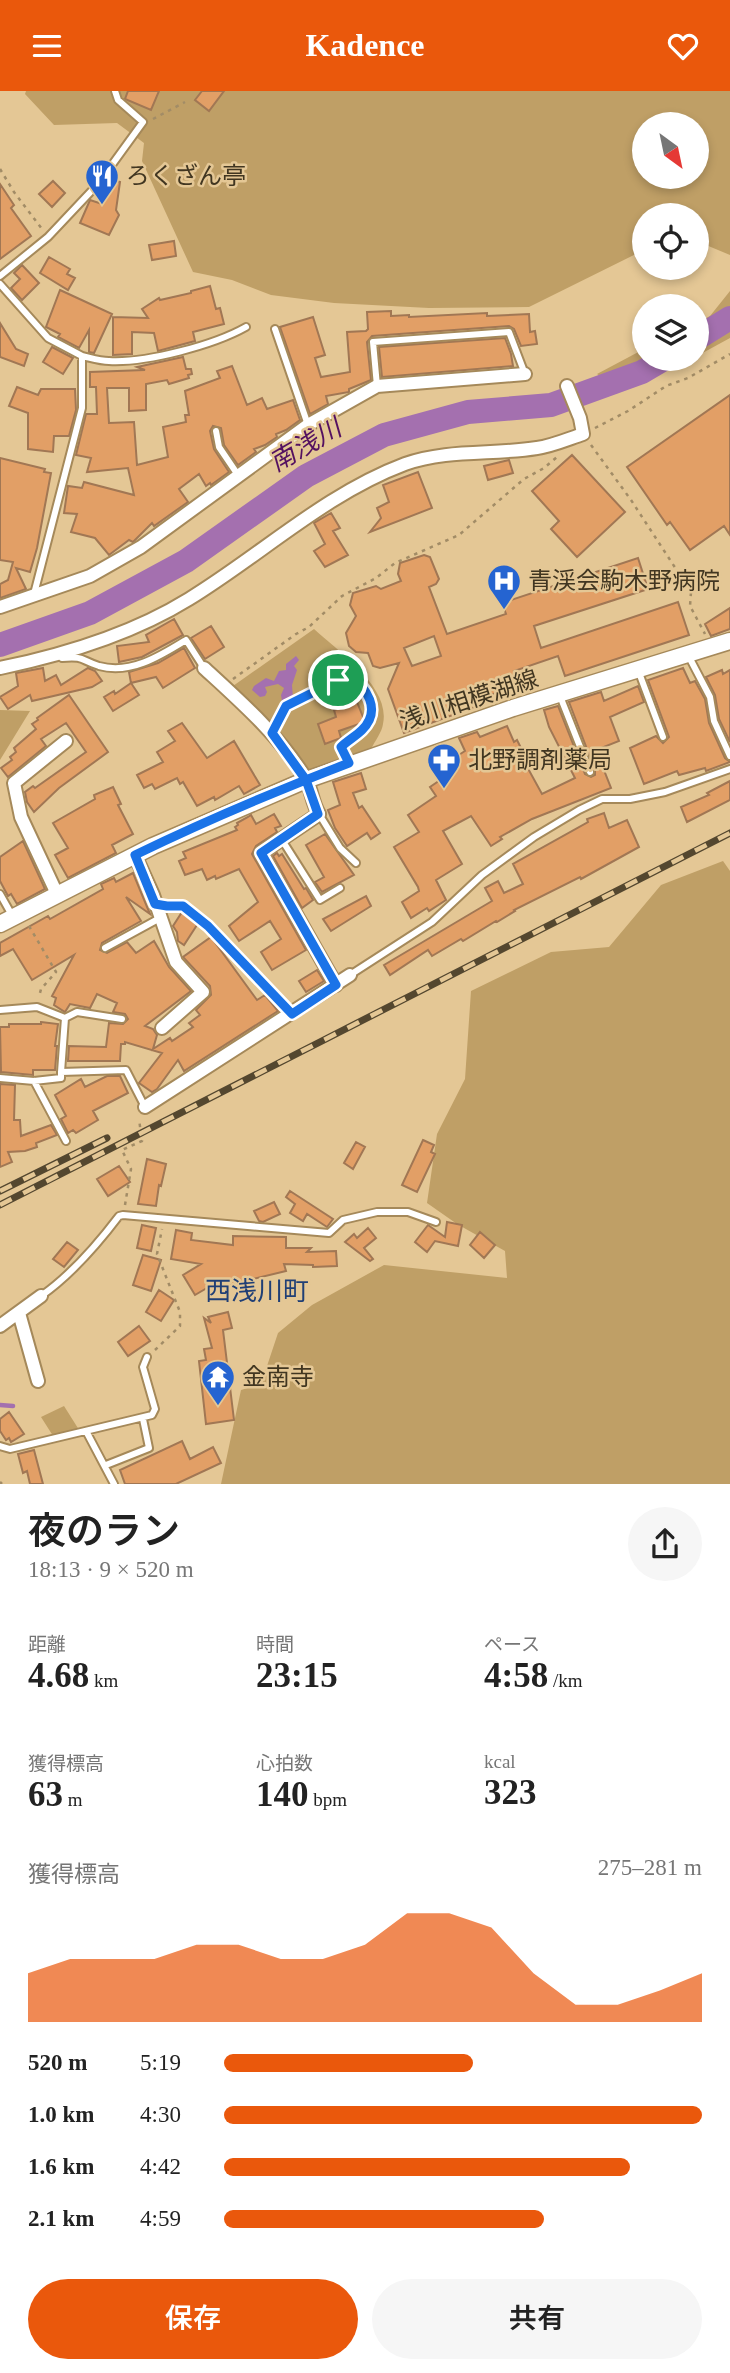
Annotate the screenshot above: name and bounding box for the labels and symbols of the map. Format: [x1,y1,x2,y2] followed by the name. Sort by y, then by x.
[632,112,709,189] north arrow
[83,157,121,206] restaurant icon: ろくざん亭
[126,163,246,189] place label: ろくざん亭
[264,412,349,477] water label: 南浅川
[485,562,523,611] hospital icon: 青渓会駒木野病院
[528,568,720,594] place label: 青渓会駒木野病院
[308,650,368,710] pin
[397,665,541,735] street label: 浅川相模湖線
[425,741,463,790] pharmacy icon: 北野調剤薬局
[468,747,612,773] place label: 北野調剤薬局
[205,1277,309,1306] district label: 西浅川町
[199,1358,237,1407] temple icon: 金南寺
[242,1364,314,1390] place label: 金南寺

